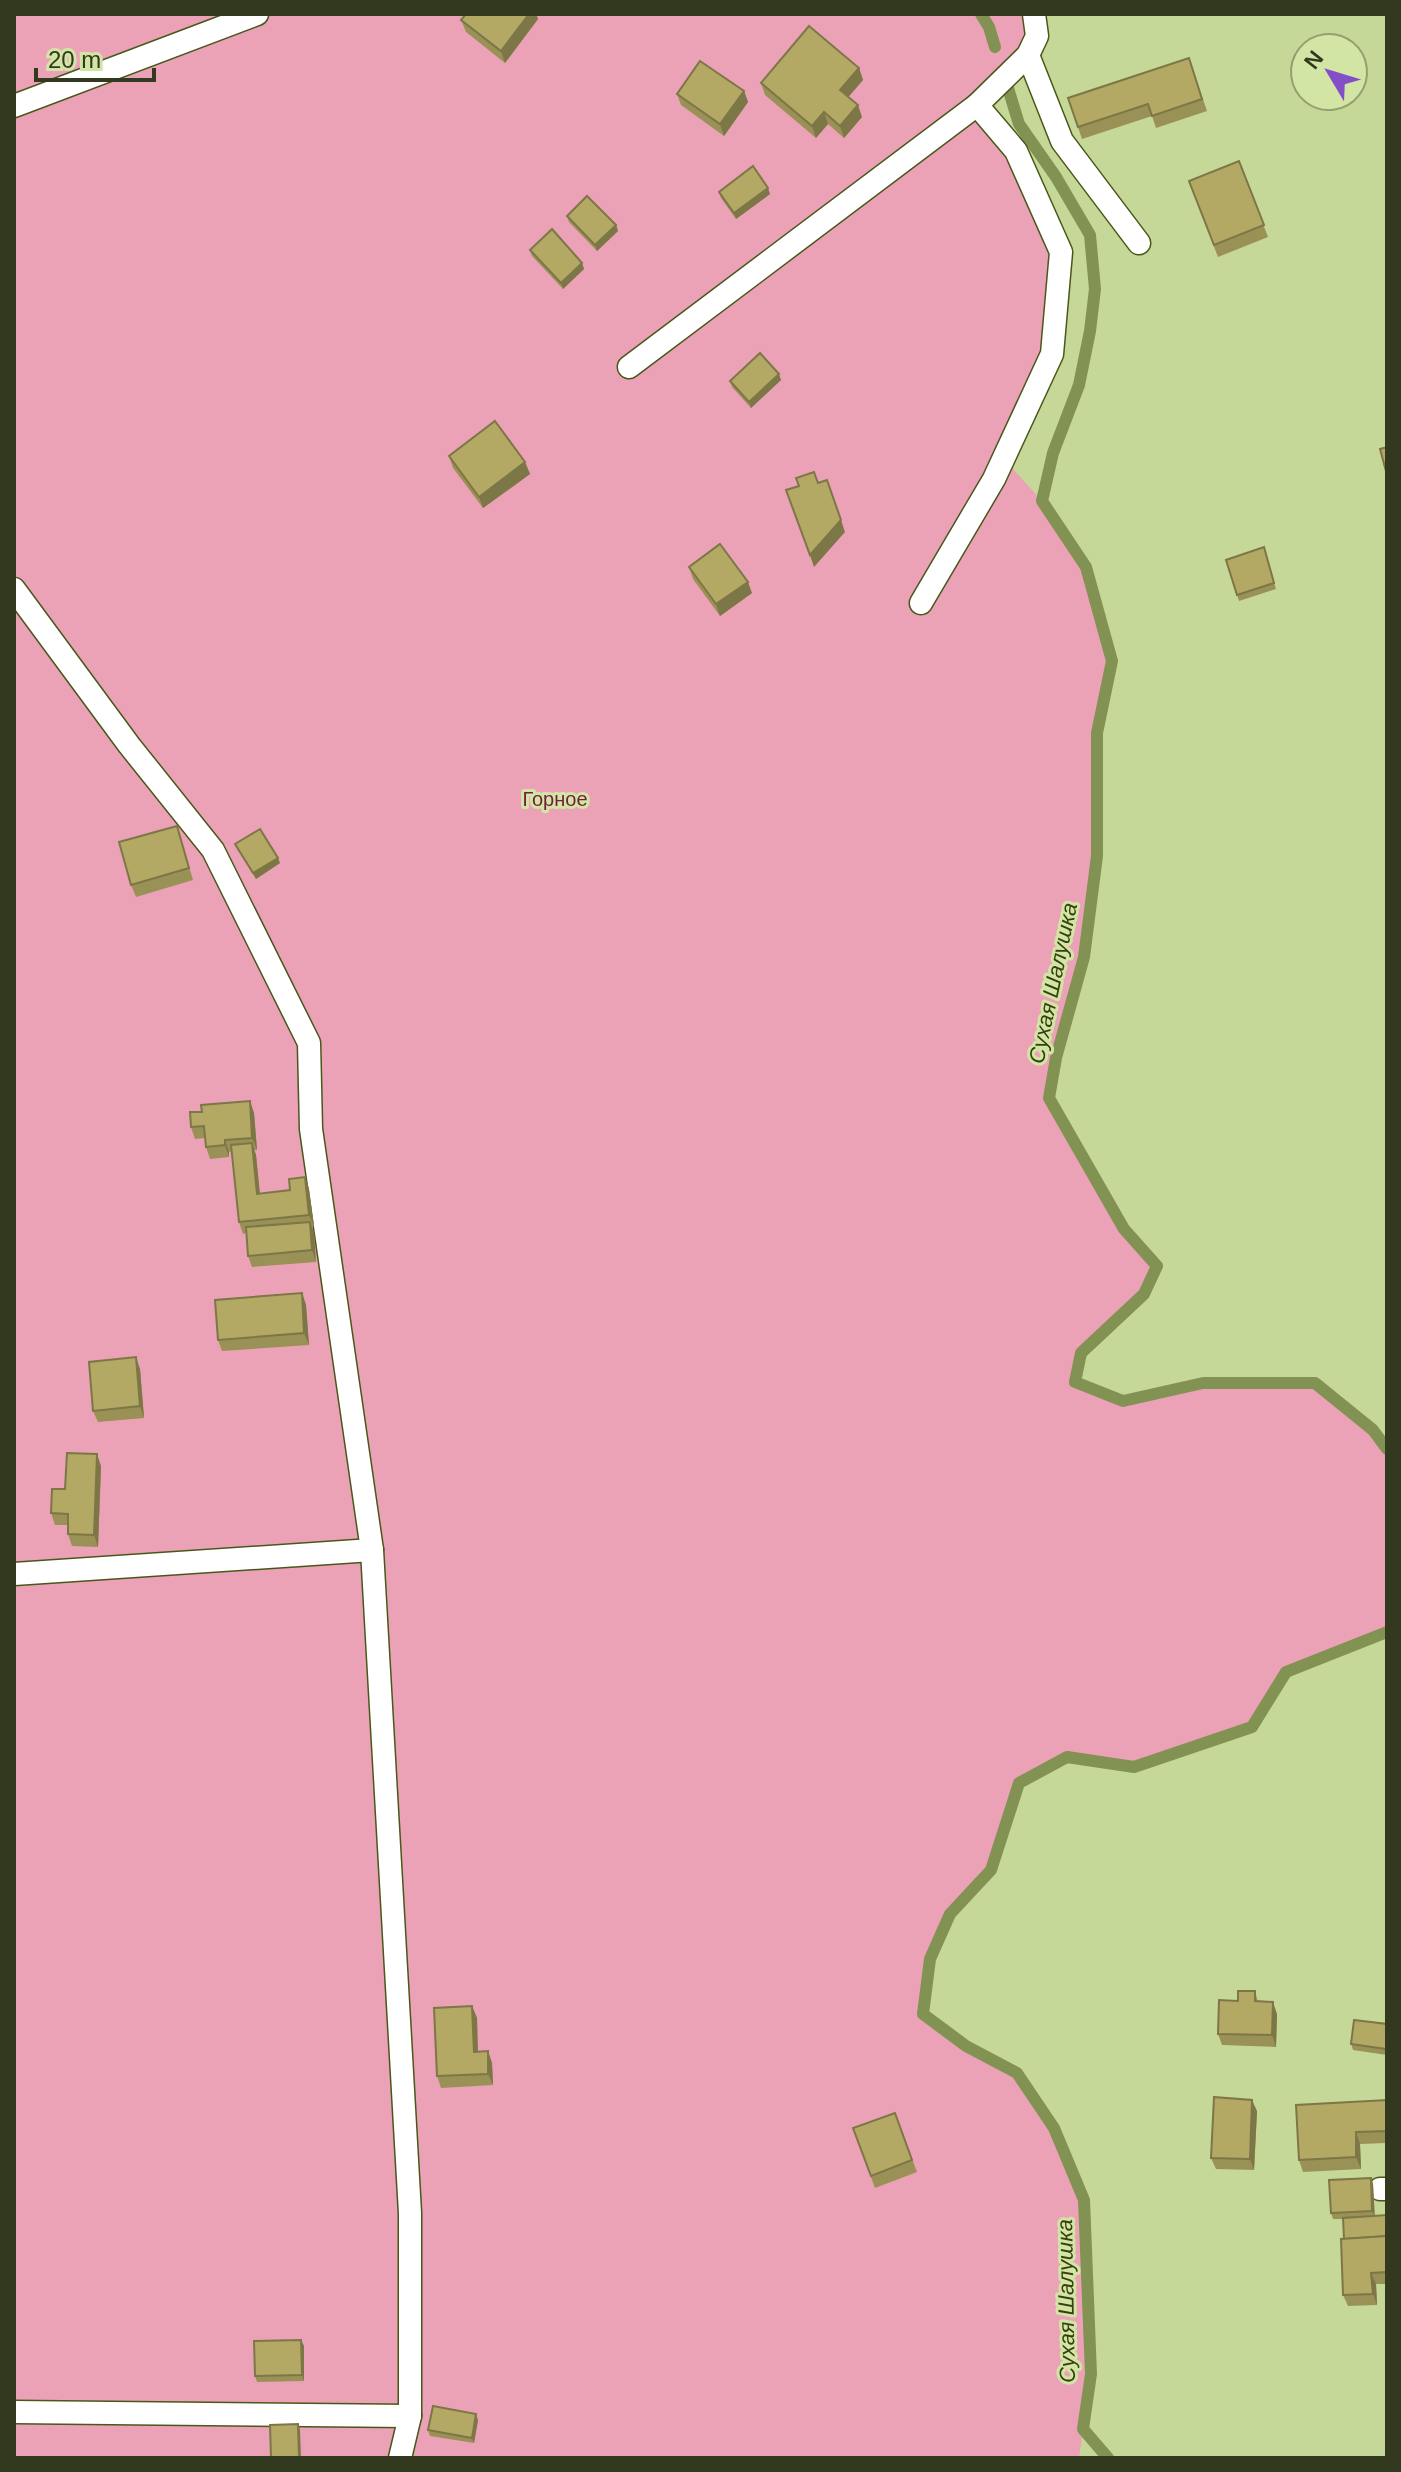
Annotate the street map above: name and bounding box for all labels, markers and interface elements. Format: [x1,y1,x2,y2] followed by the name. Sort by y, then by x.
[36,32,154,82] scale bar
[1289,32,1369,112] north arrow
[48,46,101,73] text: 20 m
[1299,46,1328,74] text: N
[522,788,588,810] park label: Горное
[1024,900,1082,1066] water label: Сухая Шалушка
[1052,2219,1080,2383] water label: Сухая Шалушка

